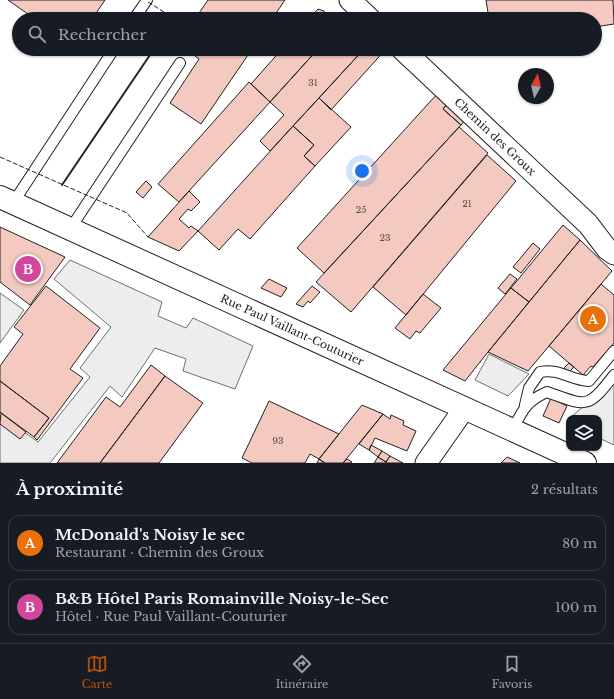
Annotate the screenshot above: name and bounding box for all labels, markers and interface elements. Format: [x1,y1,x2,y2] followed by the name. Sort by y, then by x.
[12,12,602,56] search box
[26,23,48,45] icon: search
[58,25,146,44] text: Rechercher
[518,68,554,104] north arrow
[308,77,318,88] house number: 31
[451,95,539,179] street label: Chemin des Groux
[352,161,372,181] your location
[462,198,472,209] house number: 21
[356,204,366,215] house number: 25
[379,232,391,243] house number: 23
[15,254,41,284] pin: B
[218,291,367,369] street label: Rue Paul Vaillant-Couturier
[580,304,606,334] pin: A
[566,415,602,451] map controls
[566,415,602,451] button: layers
[272,435,284,446] house number: 93
[16,479,123,500] text: À proximité
[531,481,598,498] text: 2 résultats
[55,525,245,544] text: McDonald's Noisy le sec
[25,535,35,552] text: A
[562,535,597,552] text: 80 m
[55,544,264,561] text: Restaurant · Chemin des Groux
[55,589,388,608] text: B&B Hôtel Paris Romainville Noisy-le-Sec
[25,599,35,616] text: B
[555,599,597,616] text: 100 m
[55,608,287,625] text: Hôtel · Rue Paul Vaillant-Couturier
[82,653,112,691] tab: Carte
[276,653,328,691] tab: Itinéraire
[492,653,532,691] tab: Favoris

